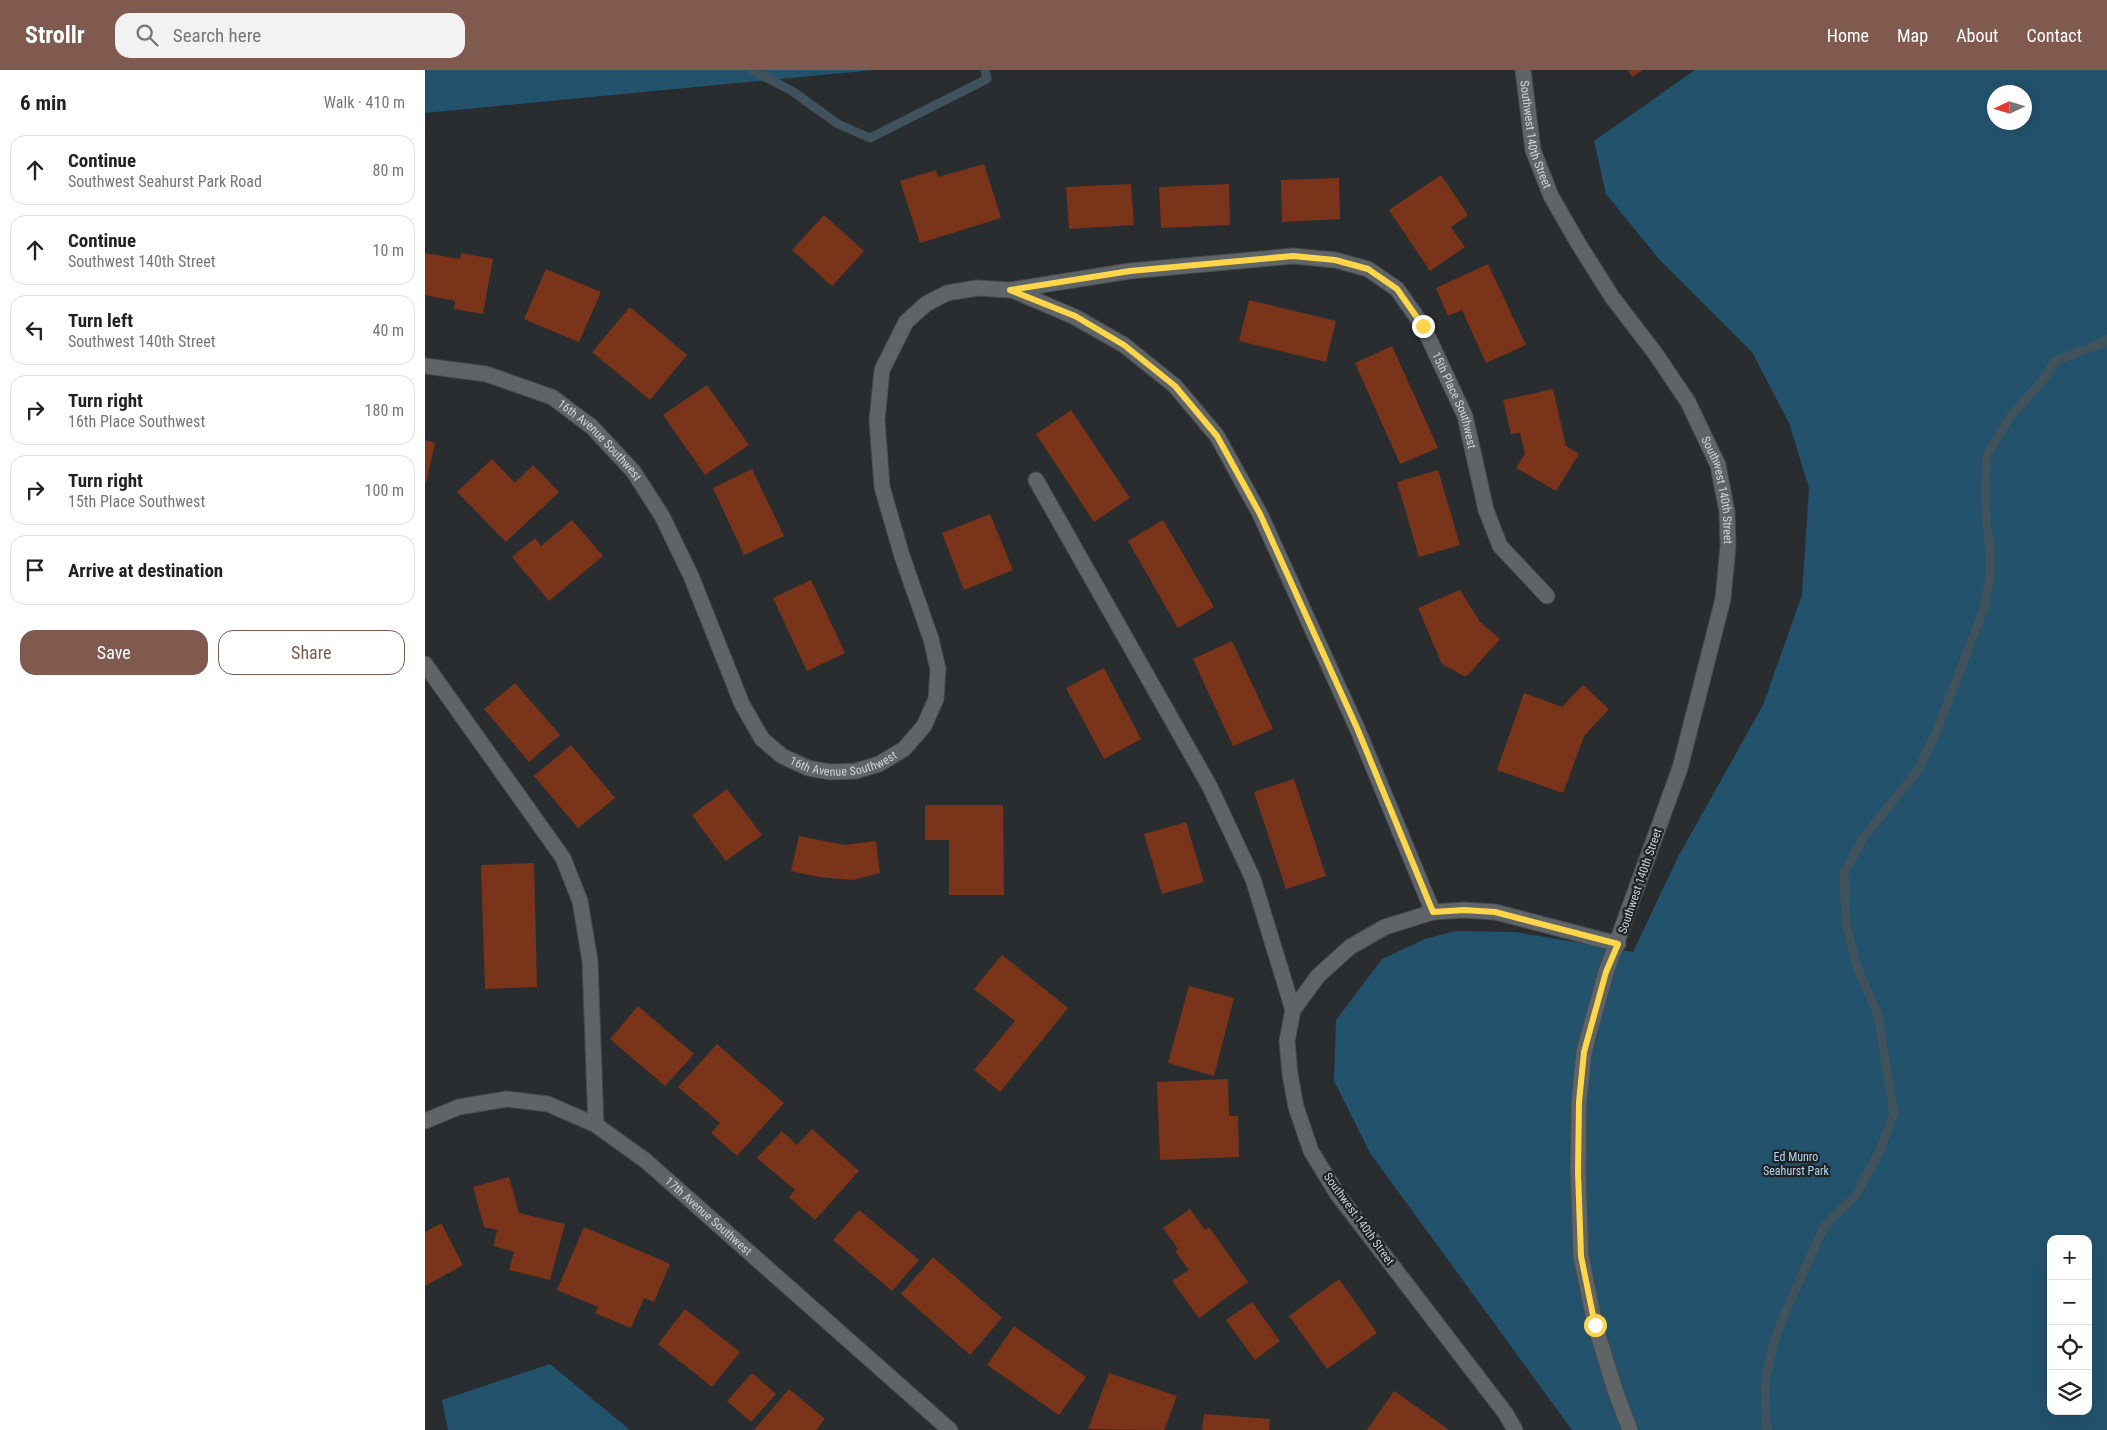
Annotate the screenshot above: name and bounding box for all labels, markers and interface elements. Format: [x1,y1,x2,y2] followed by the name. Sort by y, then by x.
[115,13,465,58] search box
[25,21,85,49] text: Strollr
[133,21,161,49] icon: search
[173,24,261,47] text: Search here
[1827,25,1869,46] text: Home
[1897,25,1928,46] text: Map
[1956,25,1998,46] text: About
[2026,25,2082,46] text: Contact
[1517,80,1555,191] street label: Southwest 140th Street
[1987,85,2032,130] north arrow
[20,91,67,115] text: 6 min
[324,93,405,112] text: Walk · 410 m
[68,149,136,172] text: Continue
[21,156,49,184] icon: ahead
[372,161,404,180] text: 80 m
[68,172,262,191] text: Southwest Seahurst Park Road
[68,229,136,252] text: Continue
[21,236,49,264] icon: ahead
[372,241,404,260] text: 10 m
[68,252,215,271] text: Southwest 140th Street
[68,309,133,332] text: Turn left
[1412,315,1435,338] route end
[21,316,49,344] icon: left
[372,321,404,340] text: 40 m
[68,332,215,351] text: Southwest 140th Street
[1429,350,1479,450] street label: 15th Place Southwest
[68,389,143,412] text: Turn right
[21,396,49,424] icon: right
[555,397,645,484] street label: 16th Avenue Southwest
[365,401,404,420] text: 180 m
[68,412,205,431] text: 16th Place Southwest
[1698,434,1735,545] street label: Southwest 140th Street
[68,469,143,492] text: Turn right
[21,476,49,504] icon: right
[365,481,404,500] text: 100 m
[68,492,205,511] text: 15th Place Southwest
[21,556,49,584] icon: arrive
[68,559,223,582] text: Arrive at destination
[20,630,208,675] button: Save
[218,630,405,675] button: Share
[788,748,900,779] street label: 16th Avenue Southwest
[1615,826,1665,936] street label: Southwest 140th Street
[1763,1150,1830,1178] park label: Ed Munro Seahurst Park
[1321,1170,1397,1268] street label: Southwest 140th Street
[662,1174,755,1259] street label: 17th Avenue Southwest
[2047,1235,2092,1415] map controls
[2047,1235,2092,1280] button: +
[2047,1280,2092,1325] button: −
[1584,1314,1607,1337] route start
[2047,1325,2092,1370] button: locate
[2047,1370,2092,1415] button: layers

